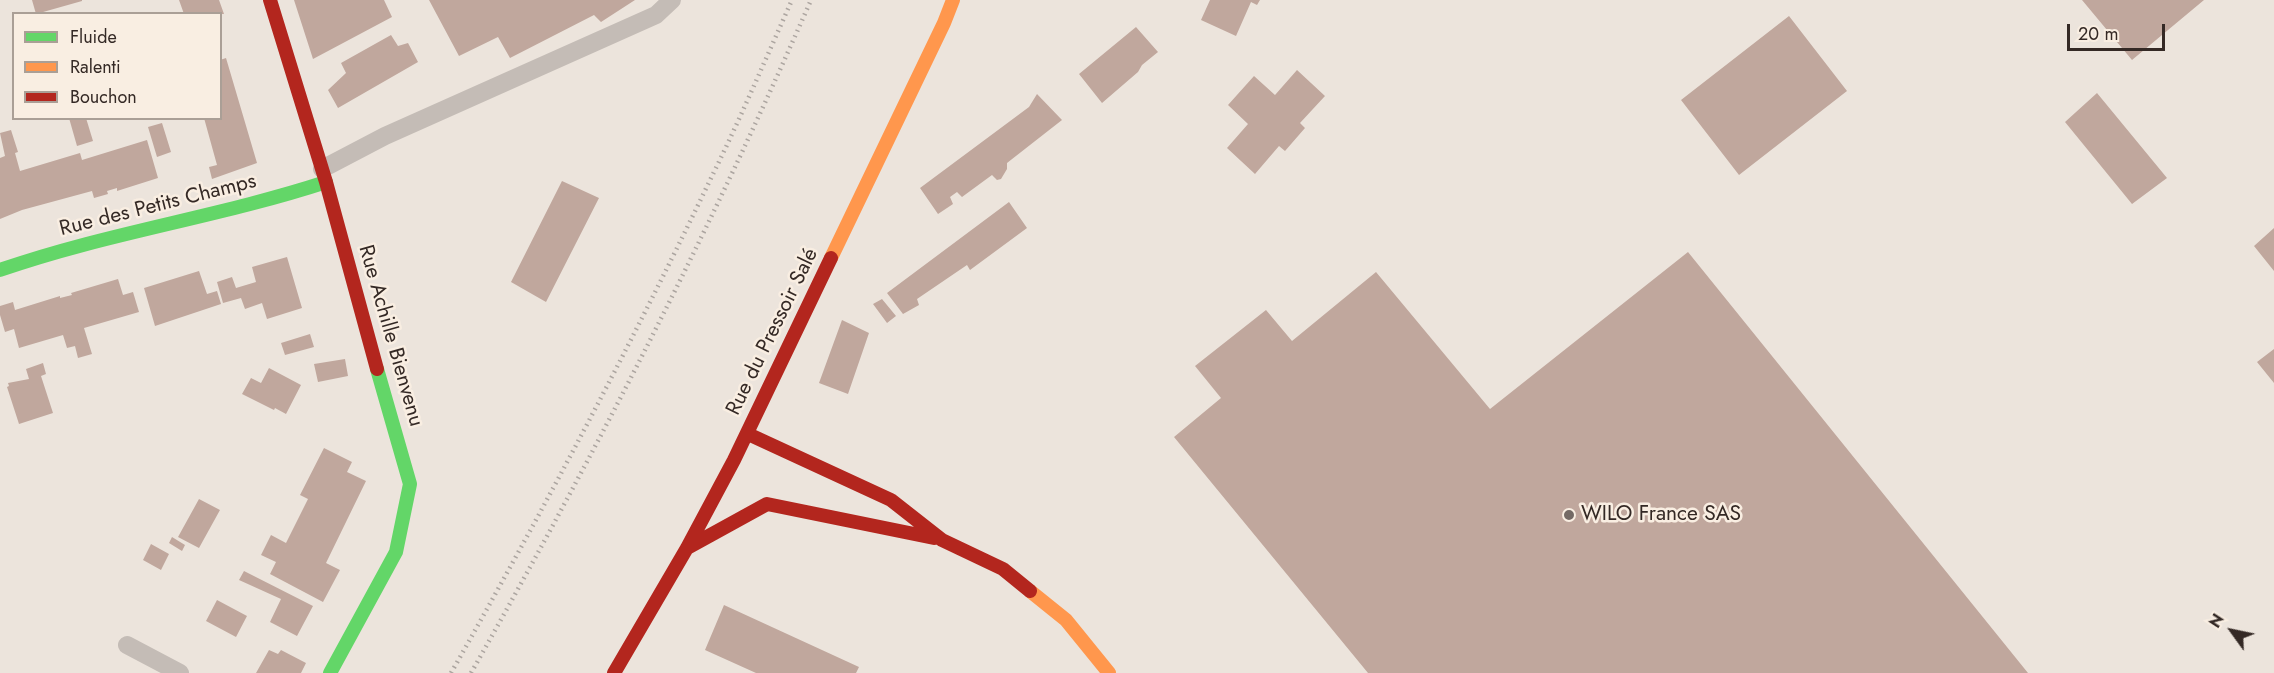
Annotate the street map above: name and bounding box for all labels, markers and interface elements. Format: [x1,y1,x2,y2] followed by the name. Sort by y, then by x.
[12,12,222,120] legend
[2070,12,2168,50] scale bar
[2078,21,2118,47] text: 20 m
[70,24,117,50] text: Fluide
[70,54,121,80] text: Ralenti
[70,84,137,110] text: Bouchon
[57,169,259,243] street label: Rue des Petits Champs
[352,242,428,430] street label: Rue Achille Bienvenu
[722,244,824,420] street label: Rue du Pressoir Salé
[1581,502,1741,528] place label: WILO France SAS
[1562,508,1576,522] marker: WILO France SAS
[2202,601,2262,661] north arrow
[2203,609,2230,633] text: N

